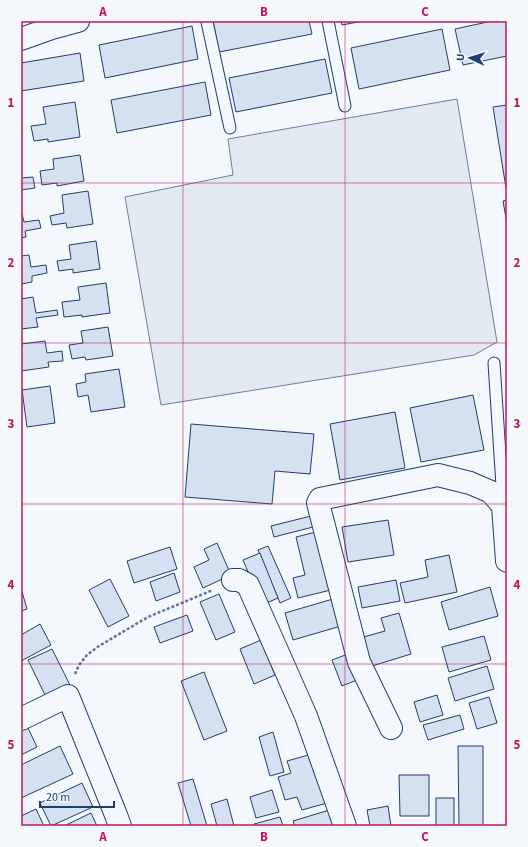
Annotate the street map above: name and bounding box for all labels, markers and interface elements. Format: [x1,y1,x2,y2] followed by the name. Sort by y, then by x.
[98,3,107,21] text: A
[260,3,268,21] text: B
[421,3,429,21] text: C
[450,38,490,78] north arrow
[453,53,468,62] text: U
[8,94,15,112] text: 1
[514,94,521,112] text: 1
[8,254,15,272] text: 2
[514,254,521,272] text: 2
[8,415,15,433] text: 3
[514,415,521,433] text: 3
[8,576,15,594] text: 4
[514,576,521,594] text: 4
[8,736,15,754] text: 5
[514,736,521,754] text: 5
[40,783,114,809] scale bar
[46,789,70,806] text: 20 m
[98,828,107,846] text: A
[260,828,268,846] text: B
[421,828,429,846] text: C

